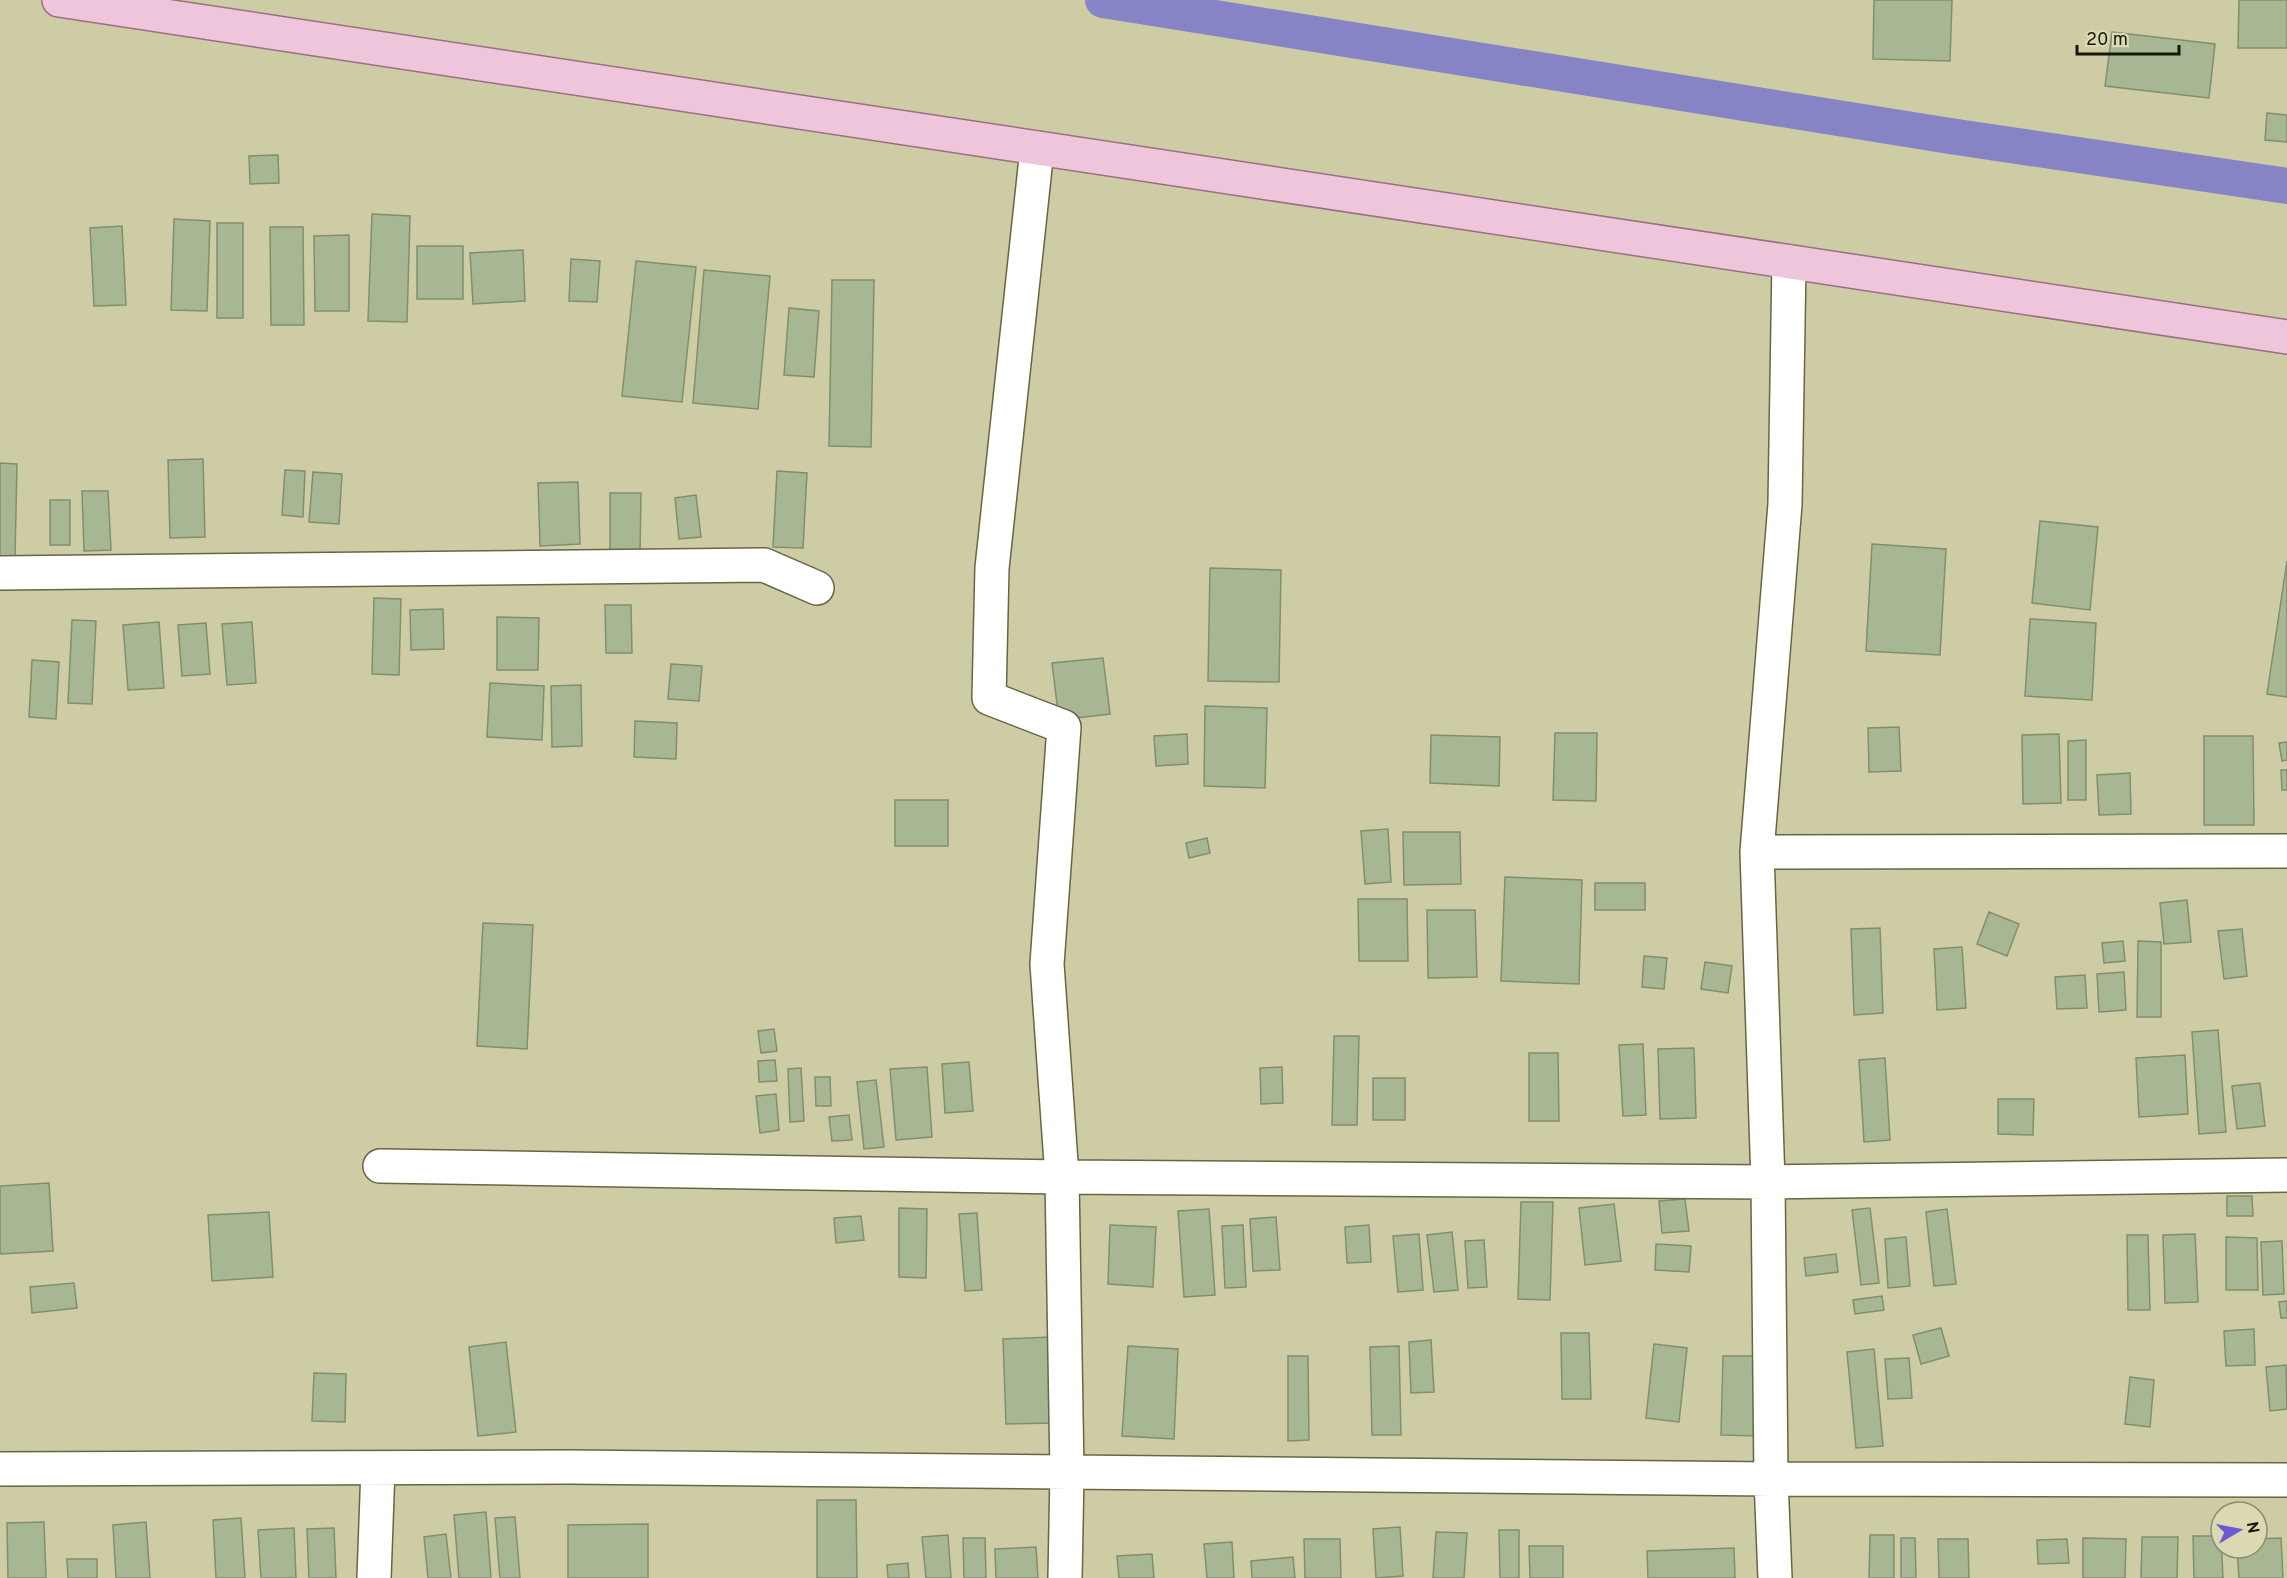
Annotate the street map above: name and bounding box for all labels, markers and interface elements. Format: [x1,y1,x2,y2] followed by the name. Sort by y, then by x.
[2077,18,2179,56] scale bar
[2086,29,2128,52] text: 20 m
[2209,1500,2269,1560] north arrow
[2241,1520,2263,1535] text: N

